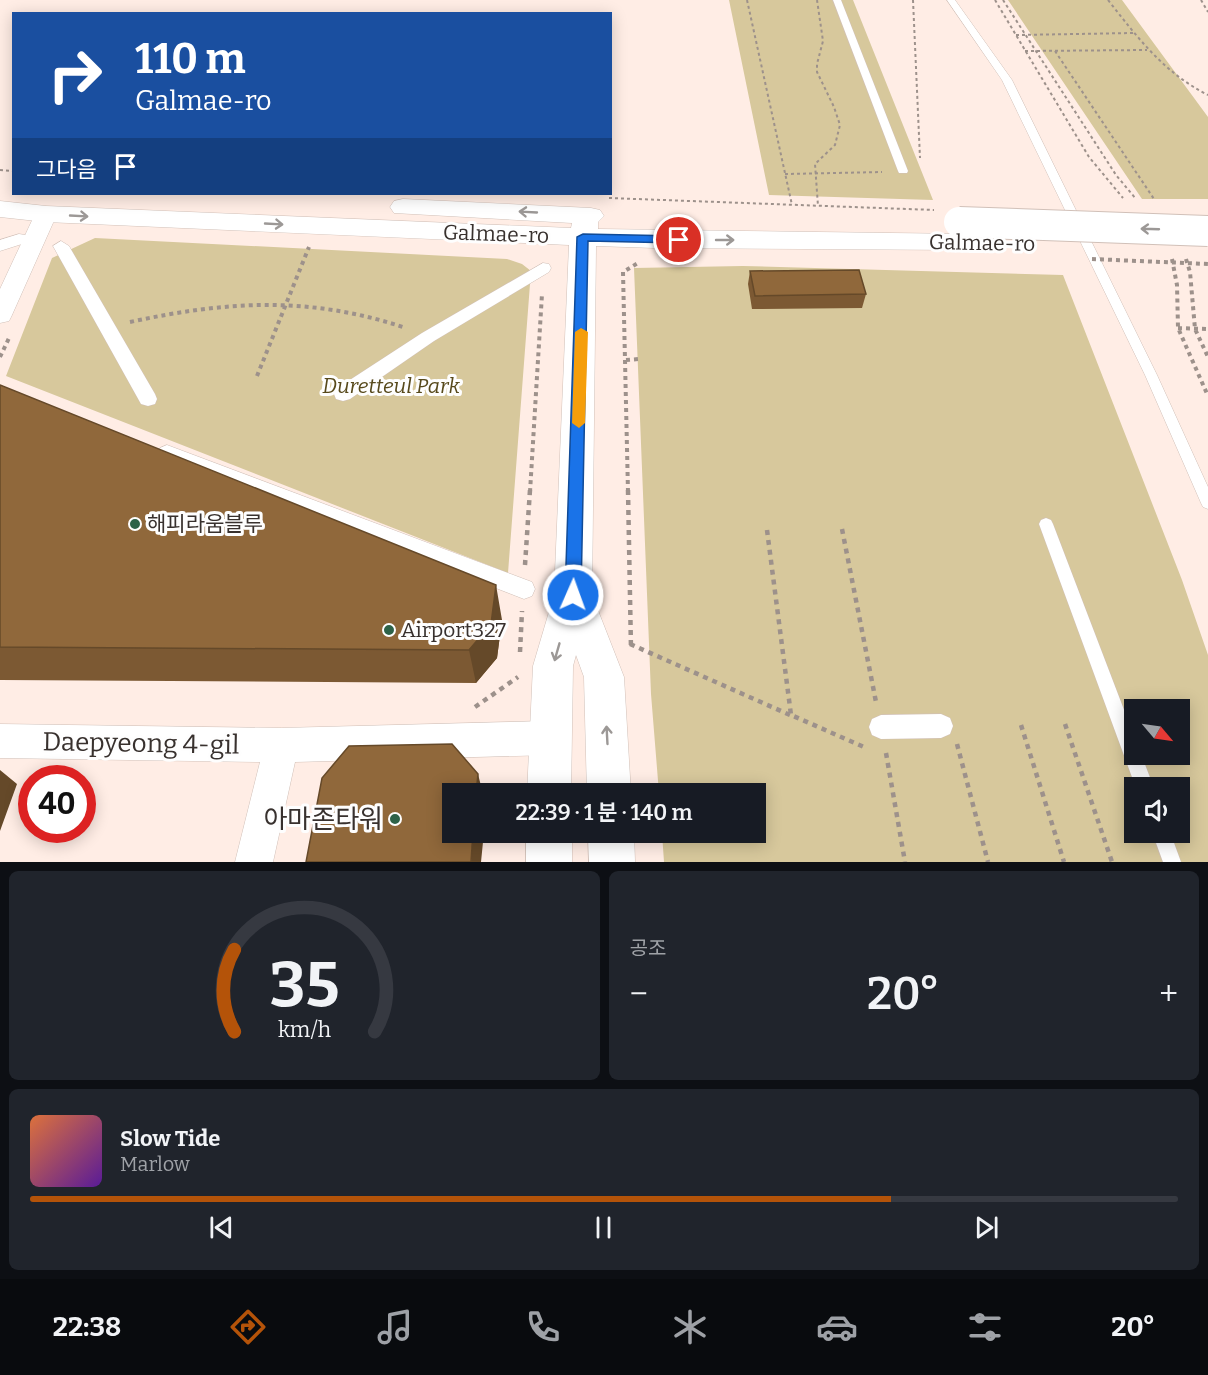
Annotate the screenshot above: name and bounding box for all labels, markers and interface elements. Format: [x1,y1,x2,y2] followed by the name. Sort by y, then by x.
[135,34,246,84] text: 110 m
[36,36,114,114] icon: right
[135,85,272,117] text: Galmae-ro
[109,150,142,183] icon: arrive
[36,156,97,183] text: 그다음
[518,206,538,217] one-way arrow
[69,210,89,221] one-way arrow
[653,214,704,265] pin
[263,219,283,230] one-way arrow
[442,219,550,249] street label: Galmae-ro
[662,223,695,256] icon: arrive
[1140,223,1160,234] one-way arrow
[929,229,1035,257] street label: Galmae-ro
[715,234,735,246] one-way arrow
[322,373,460,399] park label: Duretteul Park
[147,511,263,537] place label: 해피라움블루
[128,517,142,531] marker: 해피라움블루
[541,563,605,627] position arrow
[401,617,506,643] place label: Airport327
[382,623,396,637] marker: Airport327
[551,642,563,661] one-way arrow
[1124,699,1190,765] north arrow
[1124,699,1190,843] map controls
[42,726,240,761] street label: Daepyeong 4-gil
[601,726,612,746] one-way arrow
[18,765,96,843] speed limit sign: 40
[1124,777,1190,843] button: sound
[516,799,692,826] text: 22:39 · 1 분 · 140 m
[263,804,383,835] place label: 아마존타워
[388,812,402,826] marker: 아마존타워
[630,936,666,960] text: 공조
[269,948,339,1023] text: 35
[867,967,940,1021] text: 20°
[630,974,648,1014] text: −
[1159,974,1178,1014] text: +
[278,1018,331,1044] text: km/h
[120,1125,220,1152] text: Slow Tide
[120,1152,190,1176] text: Marlow
[205,1211,238,1244] icon: previous
[587,1211,620,1244] icon: pause
[970,1211,1003,1244] icon: next
[227,1306,269,1348] icon: directions
[374,1306,416,1348] icon: music
[522,1306,564,1348] icon: phone
[669,1306,711,1348] icon: climate
[816,1306,858,1348] icon: car
[964,1306,1006,1348] icon: filters
[53,1311,121,1343] text: 22:38
[1111,1311,1155,1343] text: 20°

